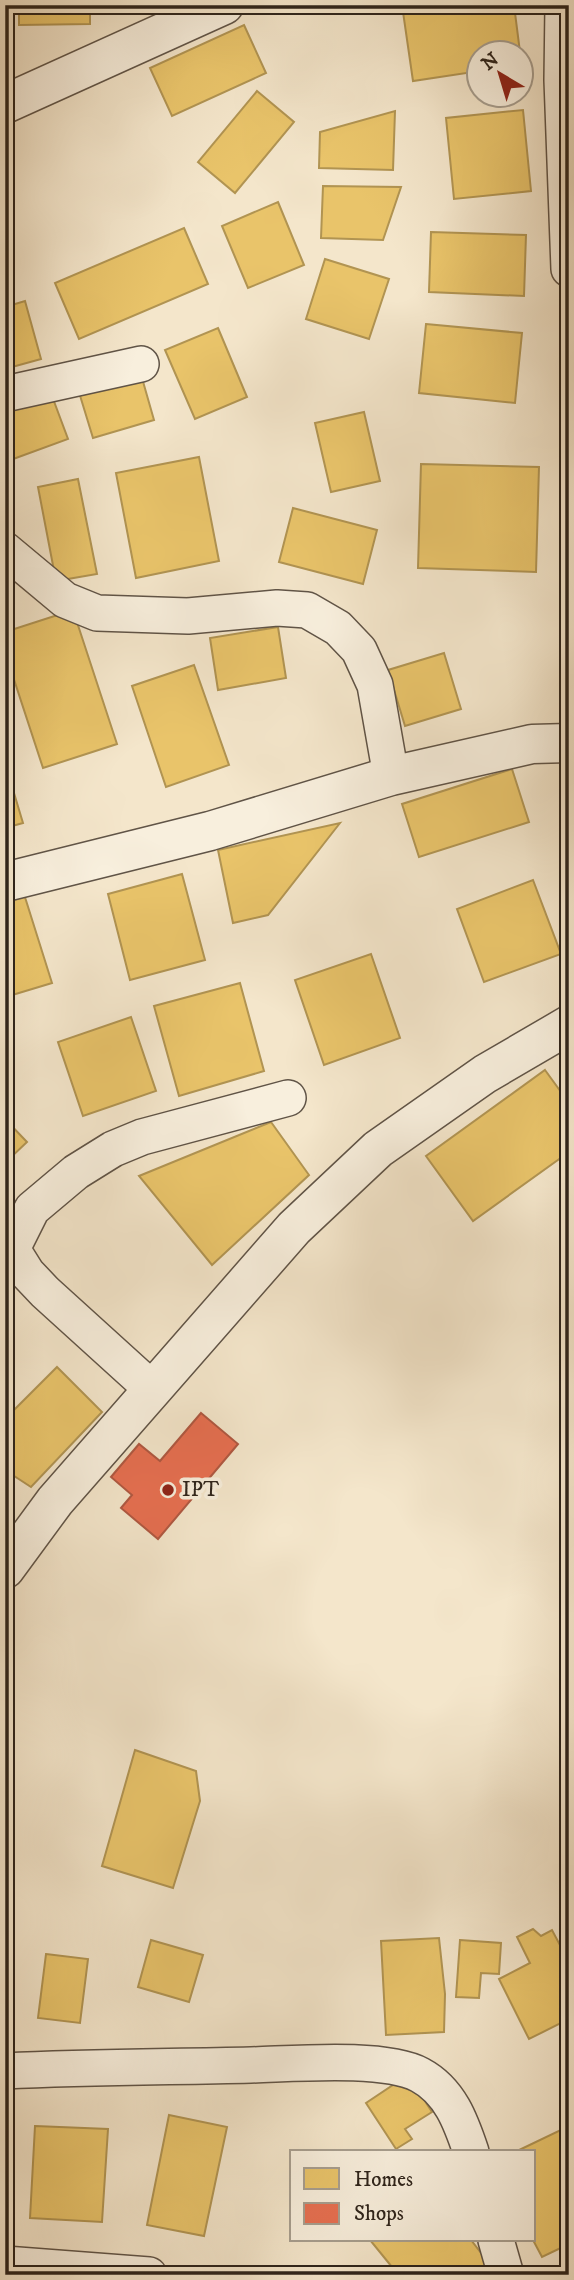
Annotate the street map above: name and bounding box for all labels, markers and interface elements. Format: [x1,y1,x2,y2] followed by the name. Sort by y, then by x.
[466,38,536,108] north arrow
[477,48,504,76] text: N
[182,1477,219,1503] place label: IPT
[160,1482,176,1498] marker: IPT
[290,2150,536,2242] legend
[354,2167,413,2193] text: Homes
[354,2201,404,2227] text: Shops

